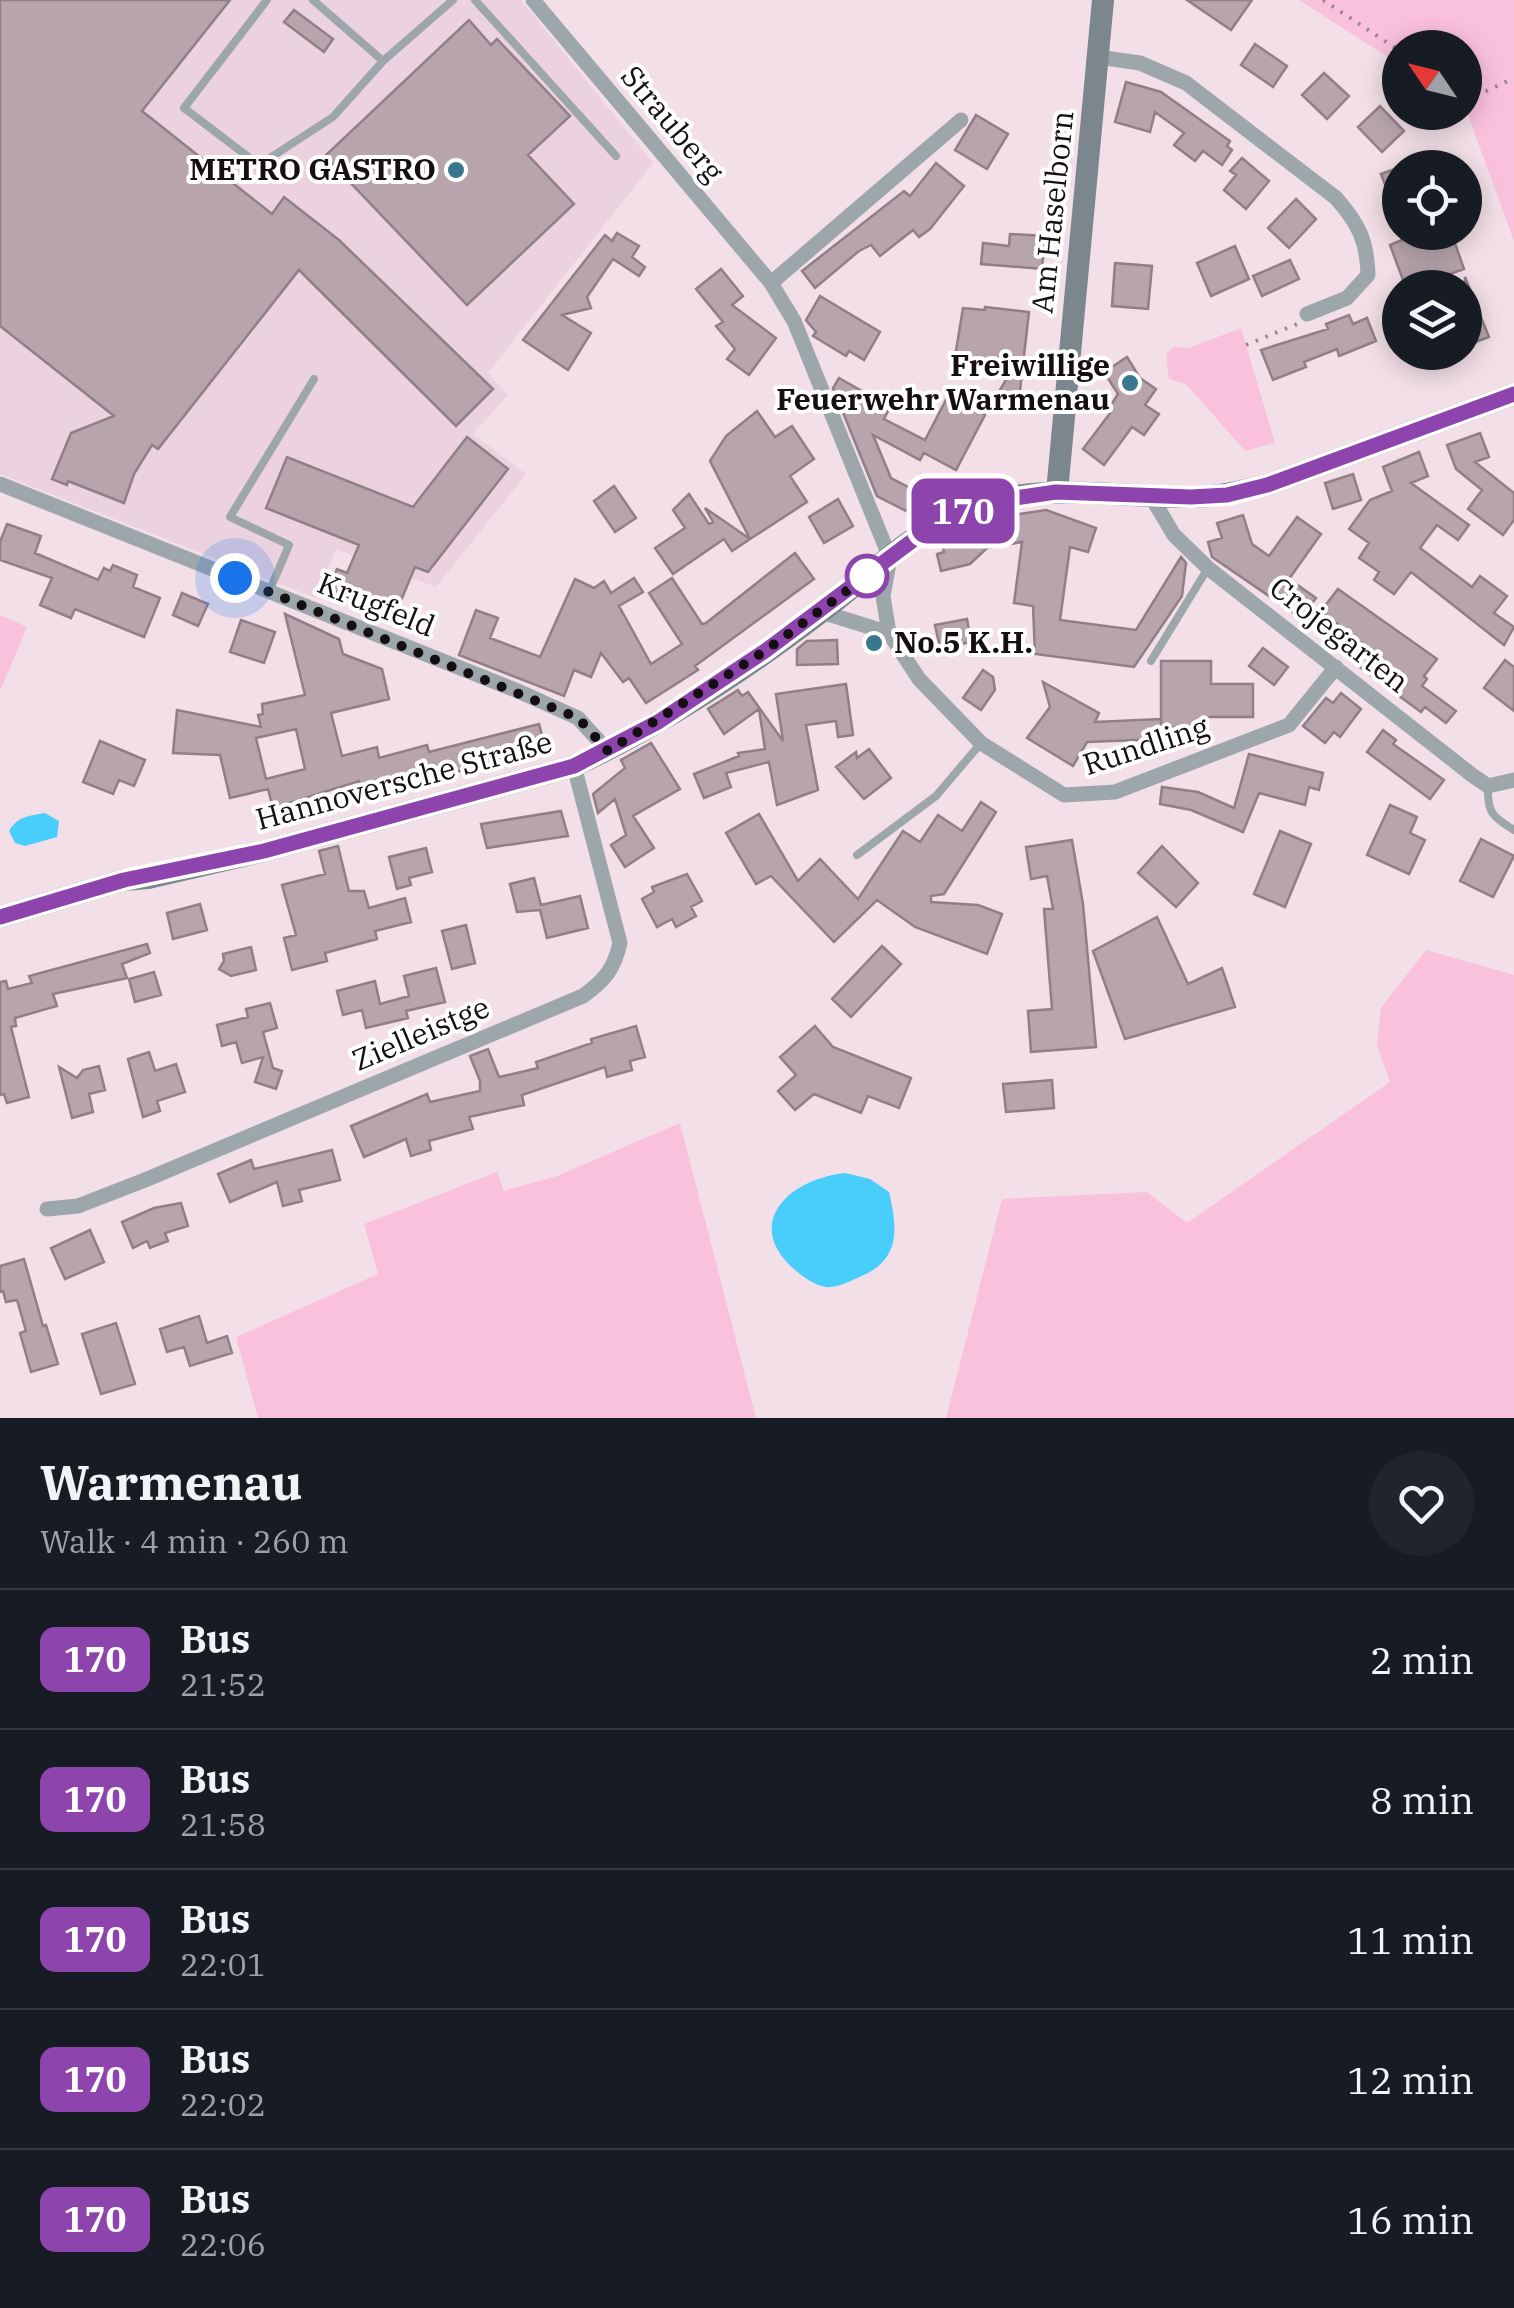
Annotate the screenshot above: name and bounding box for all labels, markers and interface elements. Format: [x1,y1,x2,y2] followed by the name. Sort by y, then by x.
[1382,30,1482,130] north arrow
[1382,30,1482,370] map controls
[613,57,733,189] street label: Strauberg
[1021,109,1082,315] street label: Am Haselborn
[189,149,436,188] place label: METRO GASTRO
[1382,150,1482,250] button: locate
[445,159,467,181] marker: METRO GASTRO
[1382,270,1482,370] button: layers
[776,345,1110,418] place label: Freiwillige Feuerwehr Warmenau
[1119,372,1141,394] marker: Freiwillige Feuerwehr Warmenau
[906,478,1020,544] line badge: 170
[931,488,995,534] text: 170
[210,553,260,603] your location
[846,555,888,597] unlabelled marker
[312,562,441,645] street label: Krugfeld
[1262,567,1418,700] street label: Crojegarten
[894,622,1033,661] place label: No.5 K.H.
[863,632,885,654] marker: No.5 K.H.
[1078,706,1213,783] street label: Rundling
[251,721,556,838] street label: Hannoversche Straße
[346,986,495,1079] street label: Zielleistge
[40,1451,302,1513] text: Warmenau
[1369,1451,1474,1556] button: heart
[40,1520,348,1562] text: Walk · 4 min · 260 m
[180,1614,250,1663] text: Bus
[1370,1635,1474,1684] text: 2 min
[63,1636,127,1682] text: 170
[180,1663,266,1705] text: 21:52
[180,1754,250,1803] text: Bus
[1370,1775,1474,1824] text: 8 min
[63,1776,127,1822] text: 170
[180,1803,266,1845] text: 21:58
[180,1894,250,1943] text: Bus
[1347,1915,1474,1964] text: 11 min
[63,1916,127,1962] text: 170
[180,1943,266,1985] text: 22:01
[180,2034,250,2083] text: Bus
[1347,2055,1474,2104] text: 12 min
[63,2056,127,2102] text: 170
[180,2083,266,2125] text: 22:02
[180,2174,250,2223] text: Bus
[1347,2195,1474,2244] text: 16 min
[63,2196,127,2242] text: 170
[180,2223,266,2265] text: 22:06

